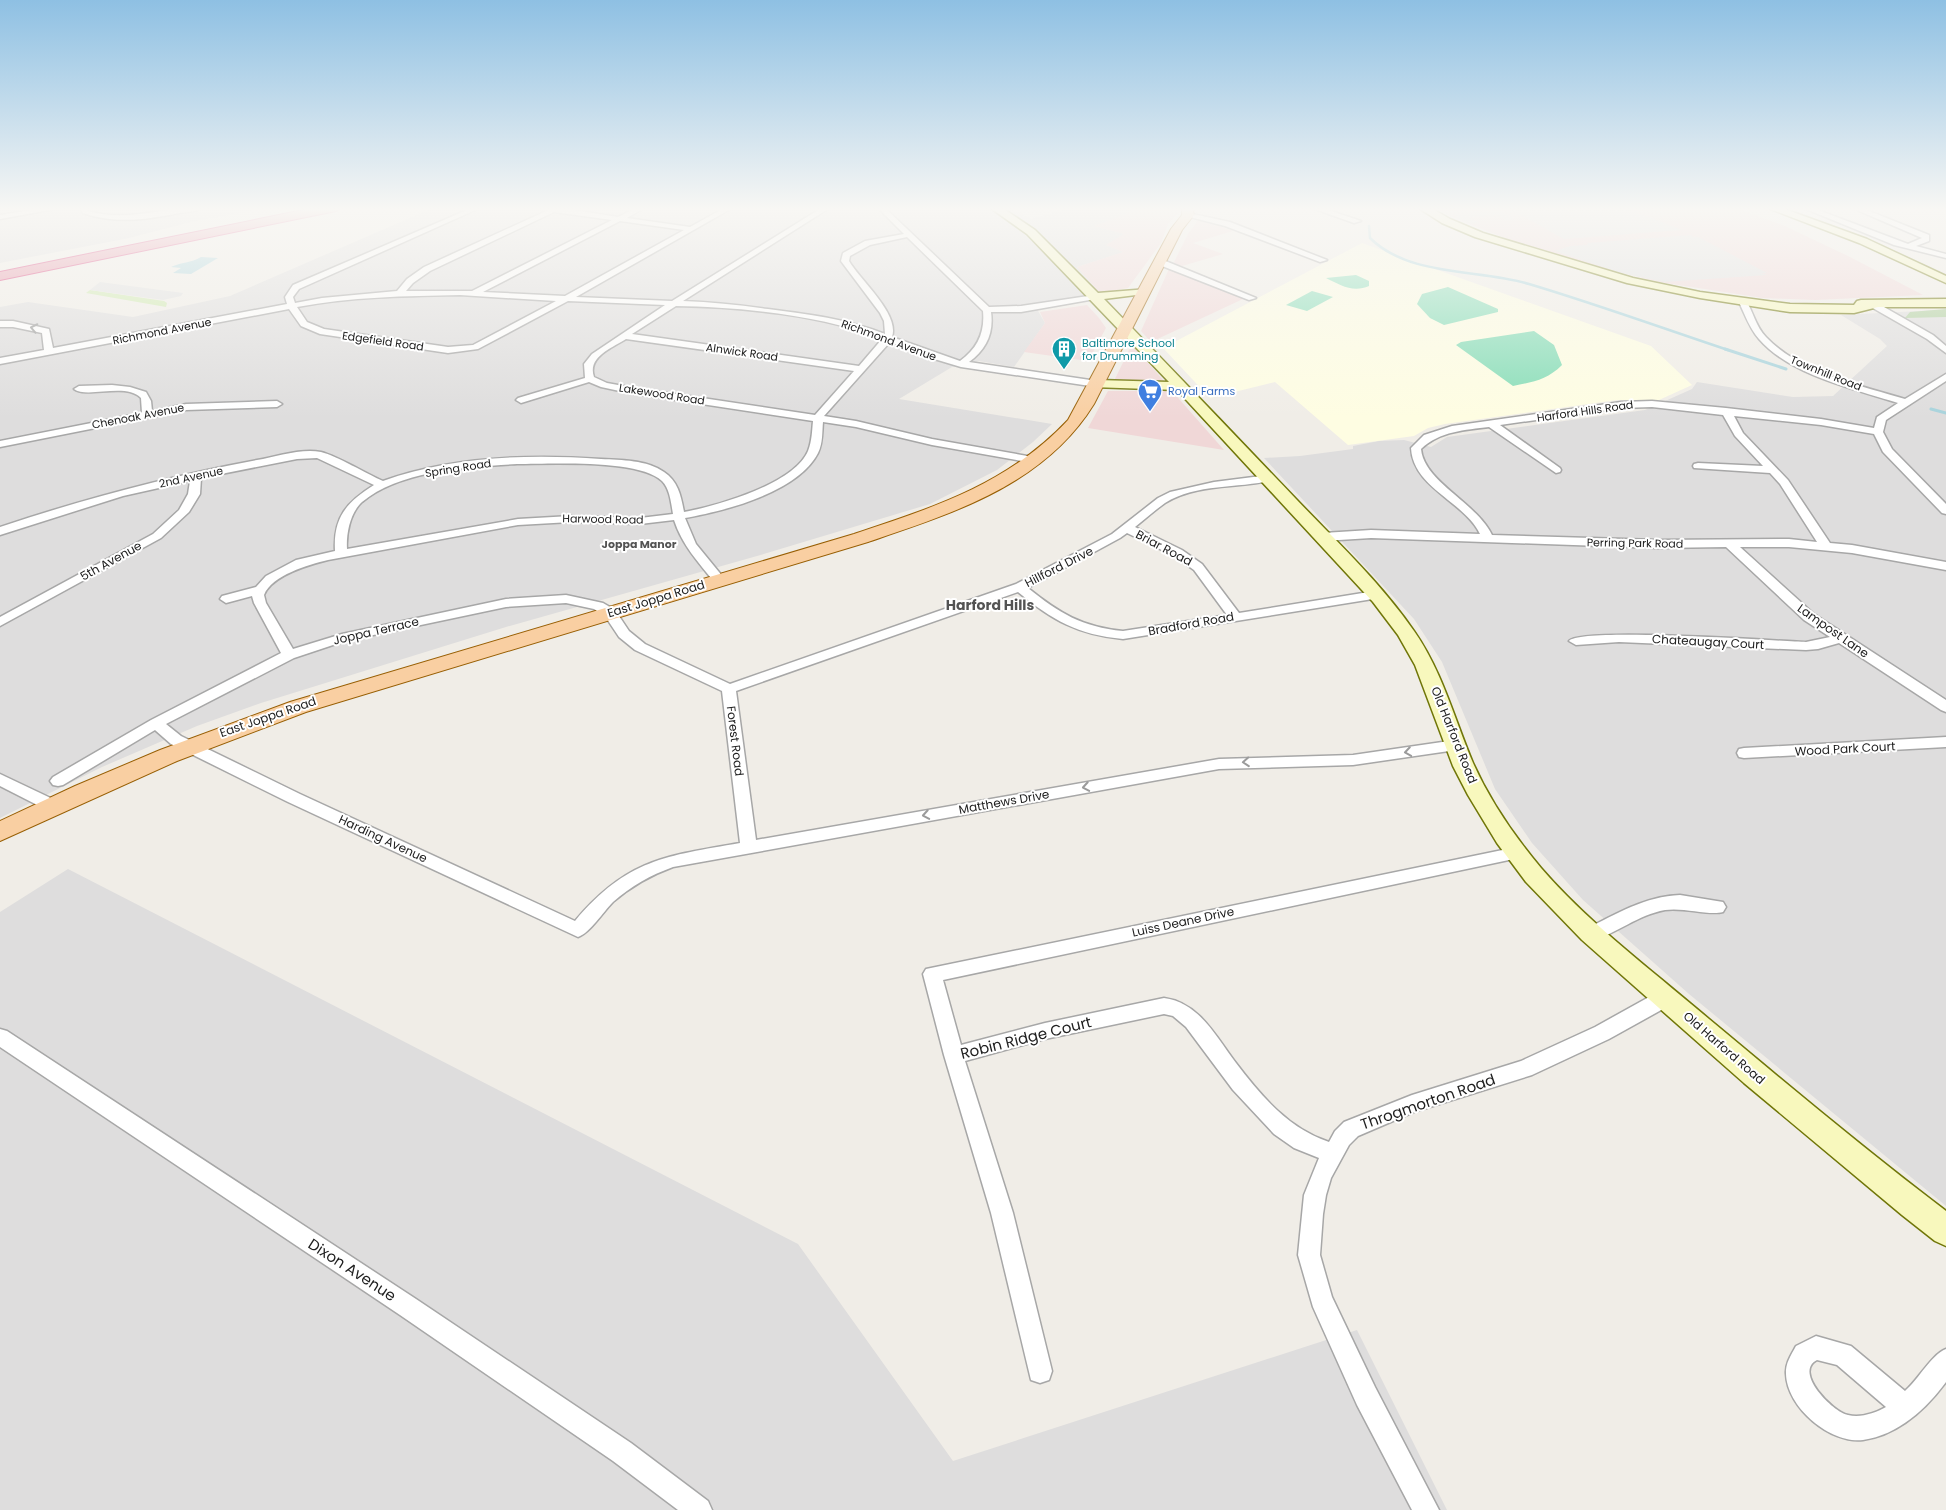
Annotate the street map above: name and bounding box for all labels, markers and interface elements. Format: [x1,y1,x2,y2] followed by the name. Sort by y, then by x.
[111,314,213,348] street label: Richmond Avenue
[839,315,939,365] street label: Richmond Avenue
[29,323,38,334] one-way arrow
[341,327,425,355] street label: Edgefield Road
[1082,335,1175,364] place label: Baltimore School for Drumming
[1051,336,1077,370] building icon: Baltimore School for Drumming
[705,339,779,365] street label: Alnwick Road
[1788,351,1864,395] street label: Townhill Road
[1137,378,1163,412] supermarket icon: Royal Farms
[618,379,706,409] street label: Lakewood Road
[1168,383,1235,399] place label: Royal Farms
[1536,396,1634,426] street label: Harford Hills Road
[90,399,186,433] street label: Chenoak Avenue
[424,455,492,481] street label: Spring Road
[158,462,225,492] street label: 2nd Avenue
[562,510,644,528] street label: Harwood Road
[1133,526,1196,570] street label: Briar Road
[1587,534,1683,552] street label: Perring Park Road
[602,536,677,552] district label: Joppa Manor
[77,537,145,584] street label: 5th Avenue
[1022,542,1096,591] street label: Hillford Drive
[605,576,707,621] street label: East Joppa Road
[946,595,1034,615] district label: Harford Hills
[1794,600,1872,662] street label: Lampost Lane
[1147,608,1235,639] street label: Bradford Road
[331,612,420,649] street label: Joppa Terrace
[1652,630,1765,653] street label: Chateaugay Court
[1427,684,1482,786] street label: Old Harford Road
[217,692,318,741] street label: East Joppa Road
[723,705,748,777] street label: Forest Road
[1794,737,1896,760] street label: Wood Park Court
[1404,747,1412,757] one-way arrow
[1242,756,1250,767] one-way arrow
[1081,782,1090,792] one-way arrow
[957,785,1051,818] street label: Matthews Drive
[921,810,930,820] one-way arrow
[336,811,430,867] street label: Harding Avenue
[1130,902,1236,941] street label: Luiss Deane Drive
[1680,1007,1769,1088] street label: Old Harford Road
[958,1011,1094,1064] street label: Robin Ridge Court
[1358,1069,1498,1134] street label: Throgmorton Road
[304,1233,400,1306] street label: Dixon Avenue

